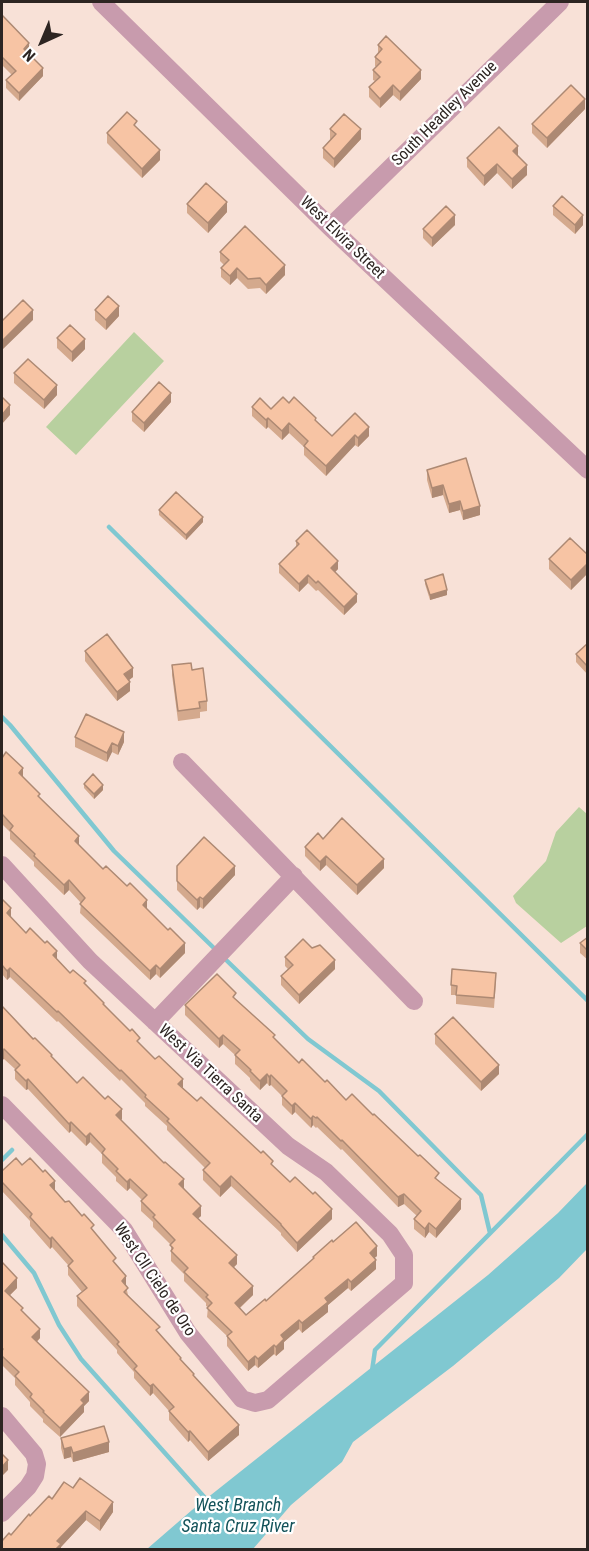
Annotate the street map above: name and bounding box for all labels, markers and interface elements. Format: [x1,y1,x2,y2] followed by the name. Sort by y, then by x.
[12,12,72,72] north arrow
[19,45,39,66] text: N
[388,57,502,171] street label: South Headley Avenue
[296,193,388,283] street label: West Elvira Street
[154,1021,266,1127] street label: West Via Tierra Santa
[109,1220,199,1340] street label: West Cll Cielo de Oro
[181,1495,295,1538] water label: West Branch Santa Cruz River

